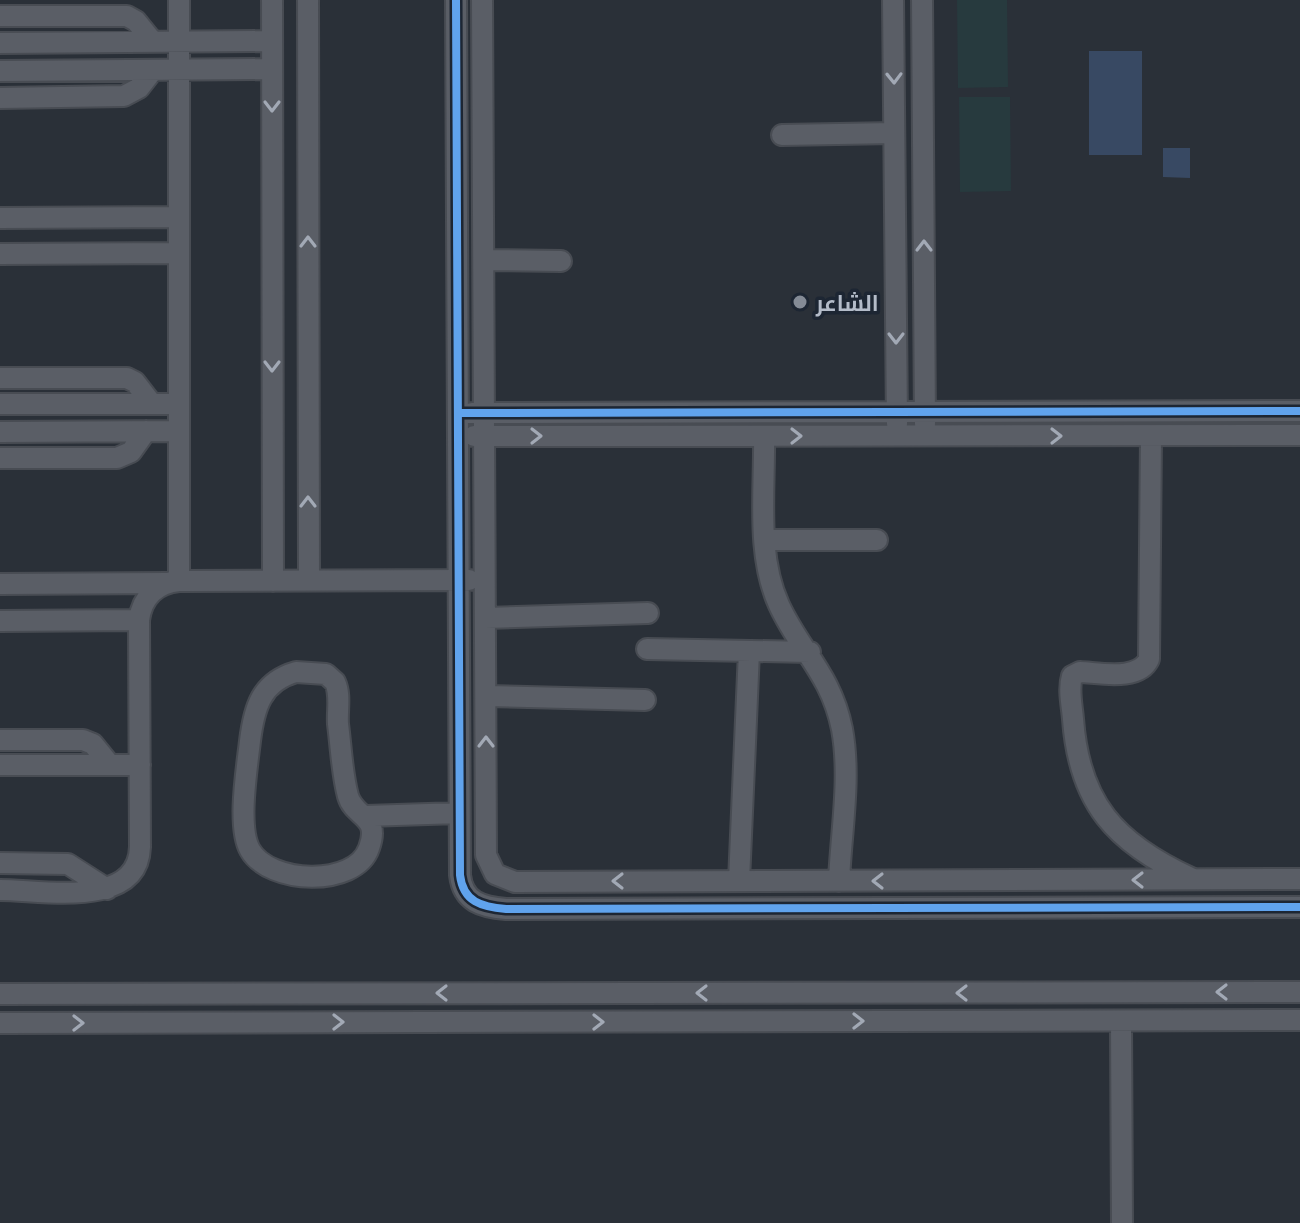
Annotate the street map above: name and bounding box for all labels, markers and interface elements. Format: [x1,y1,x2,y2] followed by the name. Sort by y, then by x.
[885,72,903,85] one-way arrow
[263,100,281,113] one-way arrow
[299,235,317,248] one-way arrow
[915,239,933,252] one-way arrow
[815,289,879,317] place label: الشاعر
[791,293,809,311] marker: الشاعر
[887,332,905,345] one-way arrow
[263,360,281,373] one-way arrow
[530,427,543,445] one-way arrow
[790,427,803,445] one-way arrow
[1050,427,1063,445] one-way arrow
[299,495,317,508] one-way arrow
[477,735,495,748] one-way arrow
[1131,871,1144,889] one-way arrow
[611,872,624,890] one-way arrow
[871,872,884,890] one-way arrow
[1215,983,1228,1001] one-way arrow
[435,984,448,1002] one-way arrow
[695,984,708,1002] one-way arrow
[955,984,968,1002] one-way arrow
[852,1012,865,1030] one-way arrow
[332,1013,345,1031] one-way arrow
[592,1013,605,1031] one-way arrow
[72,1014,85,1032] one-way arrow

